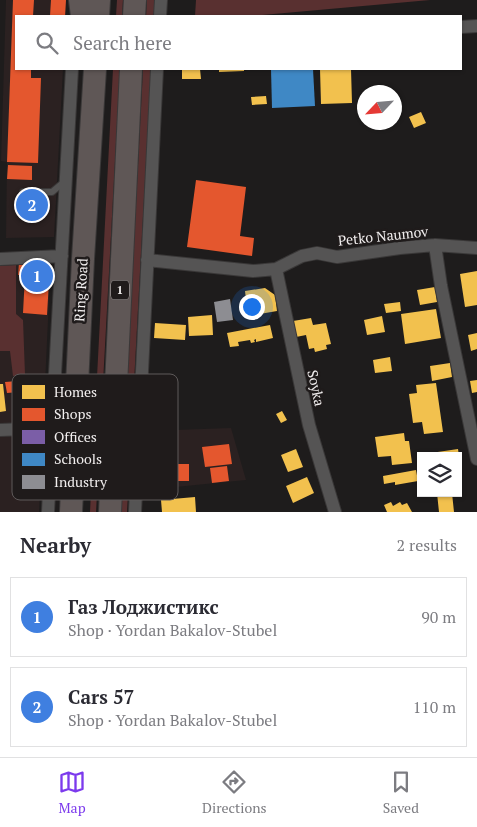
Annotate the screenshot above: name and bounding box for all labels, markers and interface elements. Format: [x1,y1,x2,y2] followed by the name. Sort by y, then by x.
[15,15,462,70] search box
[33,29,61,57] icon: search
[73,30,172,55] text: Search here
[357,85,402,130] north arrow
[16,186,48,224] pin: 2
[337,221,430,250] street label: Petko Naumov
[21,257,53,295] pin: 1
[69,258,92,322] street label: Ring Road
[111,280,129,300] road number: 1
[239,294,265,320] your location
[303,368,330,408] street label: Soyka
[12,374,178,500] legend
[54,382,97,401] text: Homes
[54,404,91,423] text: Shops
[54,427,97,446] text: Offices
[54,449,102,468] text: Schools
[417,452,462,497] map controls
[417,452,462,497] button: layers
[54,472,108,491] text: Industry
[20,531,91,559] text: Nearby
[397,534,457,556] text: 2 results
[68,594,219,619] text: Газ Лоджистикс
[32,606,42,628] text: 1
[421,606,456,628] text: 90 m
[68,619,277,641] text: Shop · Yordan Bakalov-Stubel
[68,684,134,709] text: Cars 57
[32,696,42,718] text: 2
[413,696,456,718] text: 110 m
[68,709,277,731] text: Shop · Yordan Bakalov-Stubel
[58,768,86,817] tab: Map
[202,768,267,817] tab: Directions
[383,768,419,817] tab: Saved

